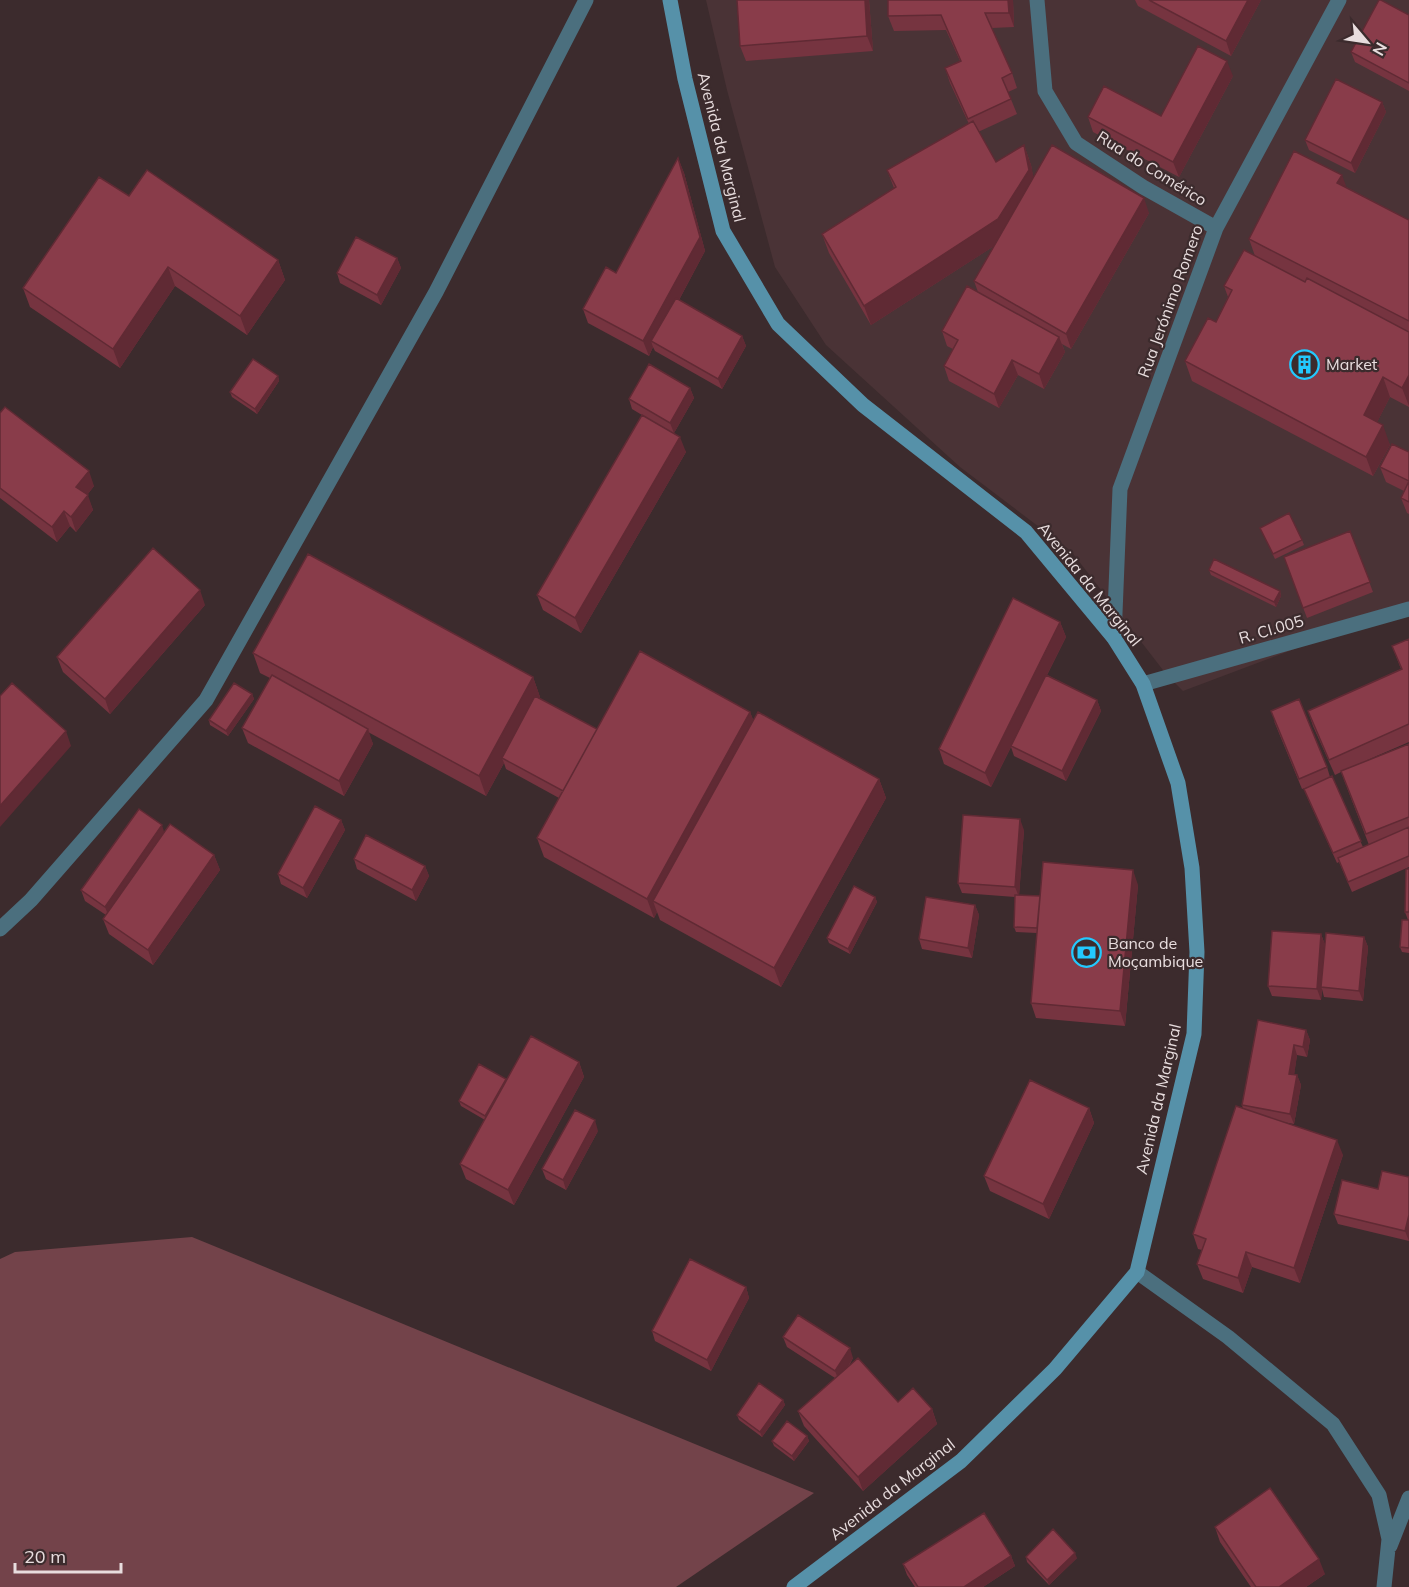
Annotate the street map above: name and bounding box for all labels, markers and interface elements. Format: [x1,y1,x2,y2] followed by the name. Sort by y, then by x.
[1337,12,1397,72] north arrow
[1368,39,1392,59] text: N
[694,70,750,224] street label: Avenida da Marginal
[1093,126,1211,210] street label: Rua do Comérico
[1133,222,1207,380] street label: Rua Jerónimo Romero
[1289,348,1321,380] building icon: Market
[1326,354,1378,374] place label: Market
[1034,518,1146,650] street label: Avenida da Marginal
[1236,610,1306,648] street label: R. CI.005
[1108,933,1203,971] place label: Banco de Moçambique
[1071,936,1103,968] bank icon: Banco de Moçambique
[1131,1022,1185,1176] street label: Avenida da Marginal
[825,1434,959,1544] street label: Avenida da Marginal
[15,1536,122,1574] scale bar
[24,1545,66,1568] text: 20 m

